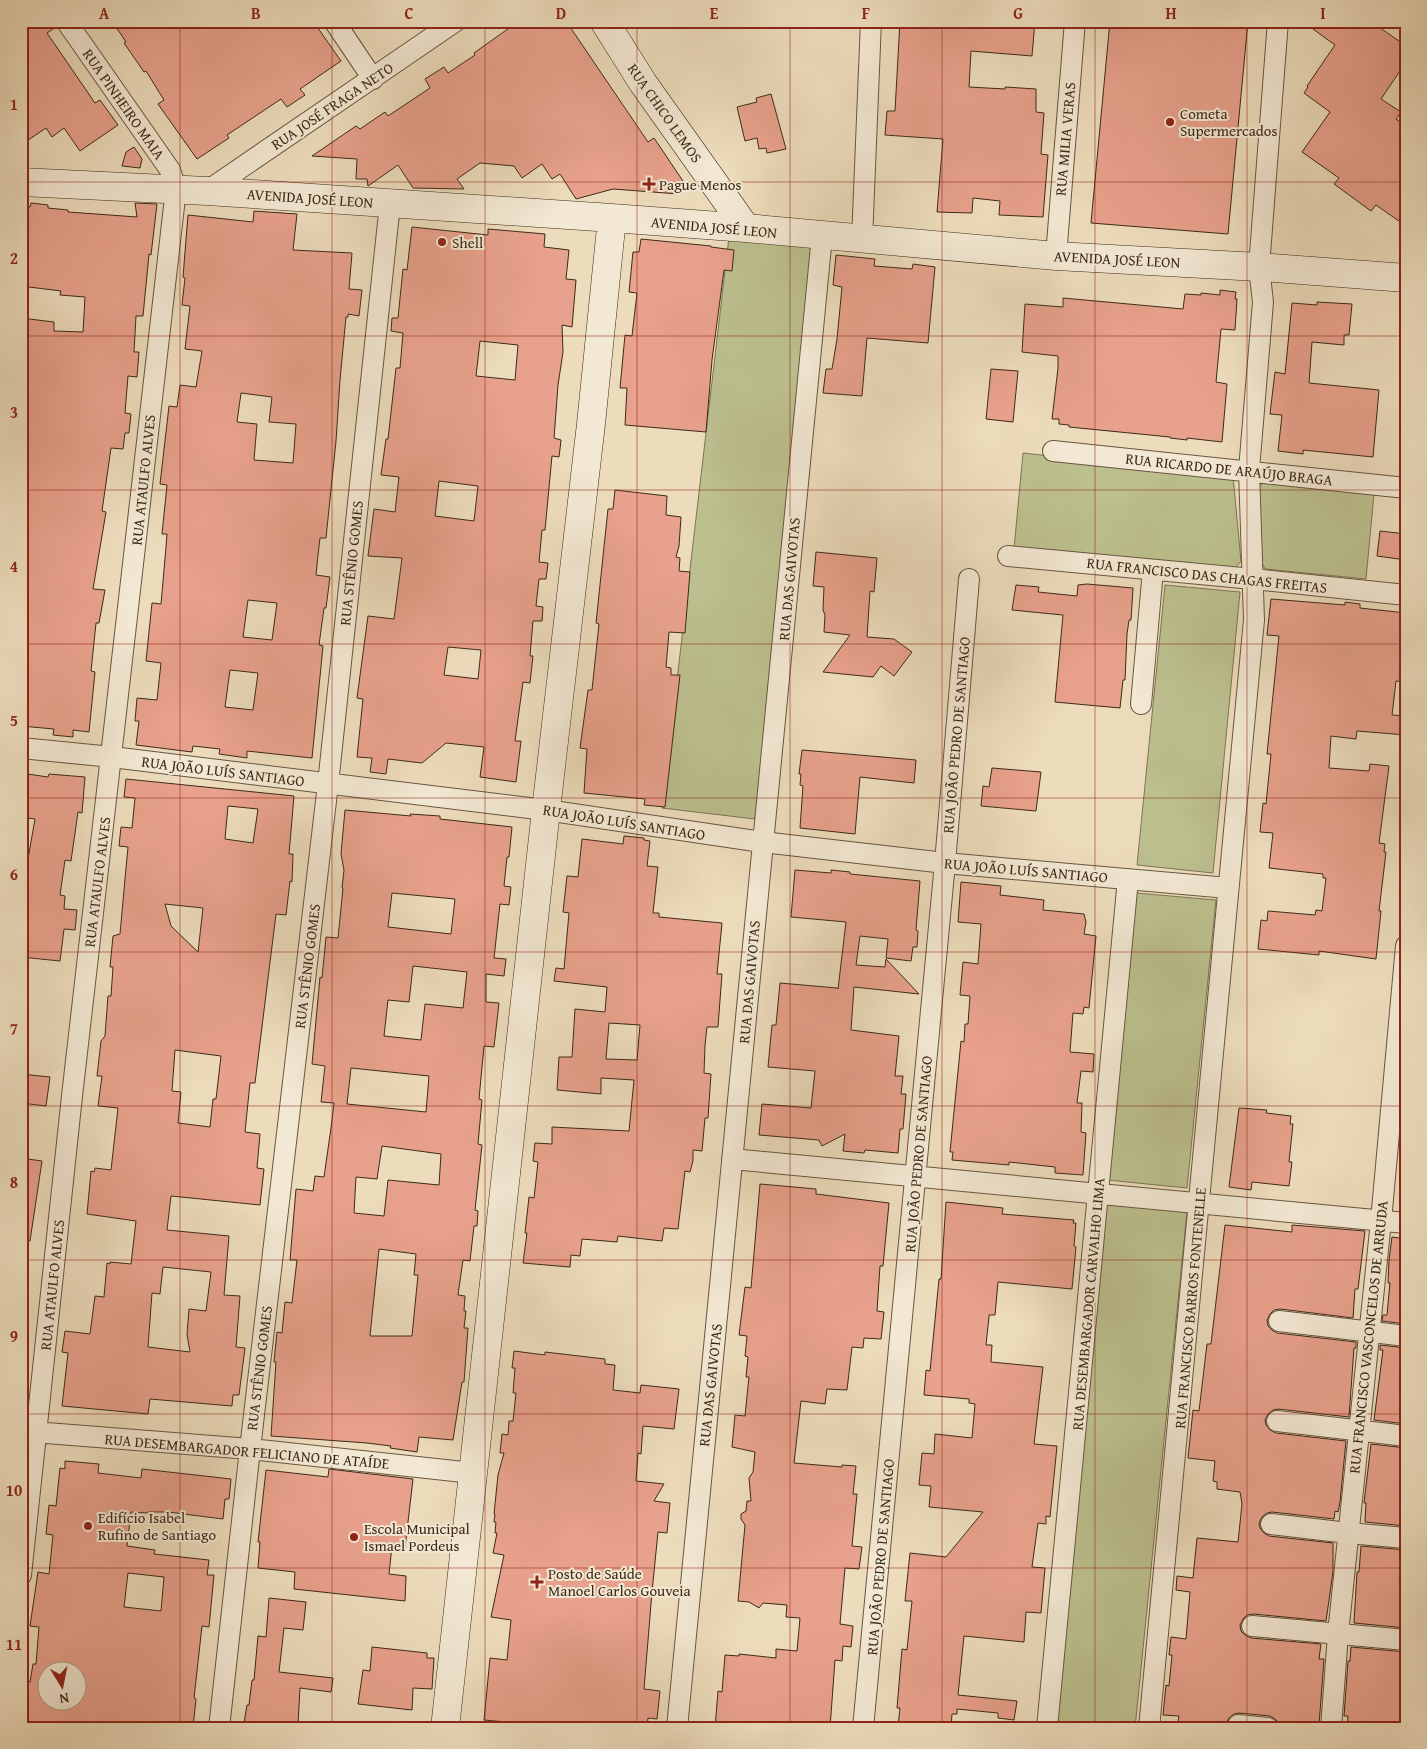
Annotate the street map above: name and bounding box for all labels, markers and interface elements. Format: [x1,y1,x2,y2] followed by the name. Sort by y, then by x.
[99,1,110,25] text: A
[251,1,261,25] text: B
[404,1,414,25] text: C
[556,1,566,25] text: D
[710,1,719,25] text: E
[862,1,870,25] text: F
[1013,1,1023,25] text: G
[1165,1,1177,25] text: H
[1320,1,1326,25] text: I
[78,44,170,164] street label: RUA PINHEIRO MAIA
[267,57,397,155] street label: RUA JOSÉ FRAGA NETO
[623,59,707,167] street label: RUA CHICO LEMOS
[1050,81,1080,197] street label: RUA MILIA VERAS
[10,92,18,116] text: 1
[1180,103,1277,141] place label: Cometa Supermercados
[1164,116,1176,128] marker: Cometa Supermercados
[659,174,741,195] place label: Pague Menos
[643,178,655,190] marker: Pague Menos
[246,183,374,213] street label: AVENIDA JOSÉ LEON
[650,211,778,243] street label: AVENIDA JOSÉ LEON
[452,232,483,253] place label: Shell
[436,236,448,248] marker: Shell
[1053,245,1181,273] street label: AVENIDA JOSÉ LEON
[10,246,18,270] text: 2
[10,400,18,424] text: 3
[126,414,160,546] street label: RUA ATAULFO ALVES
[1124,448,1334,490] street label: RUA RICARDO DE ARAÚJO BRAGA
[334,499,368,627] street label: RUA STÊNIO GOMES
[773,517,805,641] street label: RUA DAS GAIVOTAS
[1086,552,1328,598] street label: RUA FRANCISCO DAS CHAGAS FREITAS
[10,554,18,578] text: 4
[937,636,975,834] street label: RUA JOÃO PEDRO DE SANTIAGO
[10,708,18,732] text: 5
[140,751,306,791] street label: RUA JOÃO LUÍS SANTIAGO
[541,799,707,845] street label: RUA JOÃO LUÍS SANTIAGO
[79,816,115,948] street label: RUA ATAULFO ALVES
[943,852,1109,888] street label: RUA JOÃO LUÍS SANTIAGO
[10,862,18,886] text: 6
[289,902,325,1030] street label: RUA STÊNIO GOMES
[733,920,765,1044] street label: RUA DAS GAIVOTAS
[10,1016,18,1040] text: 7
[899,1055,937,1253] street label: RUA JOÃO PEDRO DE SANTIAGO
[10,1170,18,1194] text: 8
[1066,1177,1110,1431] street label: RUA DESEMBARGADOR CARVALHO LIMA
[1169,1186,1211,1430] street label: RUA FRANCISCO BARROS FONTENELLE
[1343,1199,1393,1475] street label: RUA FRANCISCO VASCONCELOS DE ARRUDA
[35,1219,69,1351] street label: RUA ATAULFO ALVES
[241,1304,277,1432] street label: RUA STÊNIO GOMES
[693,1323,727,1447] street label: RUA DAS GAIVOTAS
[10,1324,18,1348] text: 9
[104,1428,391,1474] street label: RUA DESEMBARGADOR FELICIANO DE ATAÍDE
[861,1458,899,1656] street label: RUA JOÃO PEDRO DE SANTIAGO
[6,1478,22,1502] text: 10
[98,1507,216,1545] place label: Edifício Isabel Rufino de Santiago
[364,1518,470,1556] place label: Escola Municipal Ismael Pordeus
[82,1520,94,1532] marker: Edifício Isabel Rufino de Santiago
[348,1531,360,1543] marker: Escola Municipal Ismael Pordeus
[548,1563,691,1601] place label: Posto de Saúde Manoel Carlos Gouveia
[530,1575,544,1589] marker: Posto de Saúde Manoel Carlos Gouveia
[6,1632,22,1656] text: 11
[38,1662,88,1712] north arrow
[57,1688,71,1710] text: N

